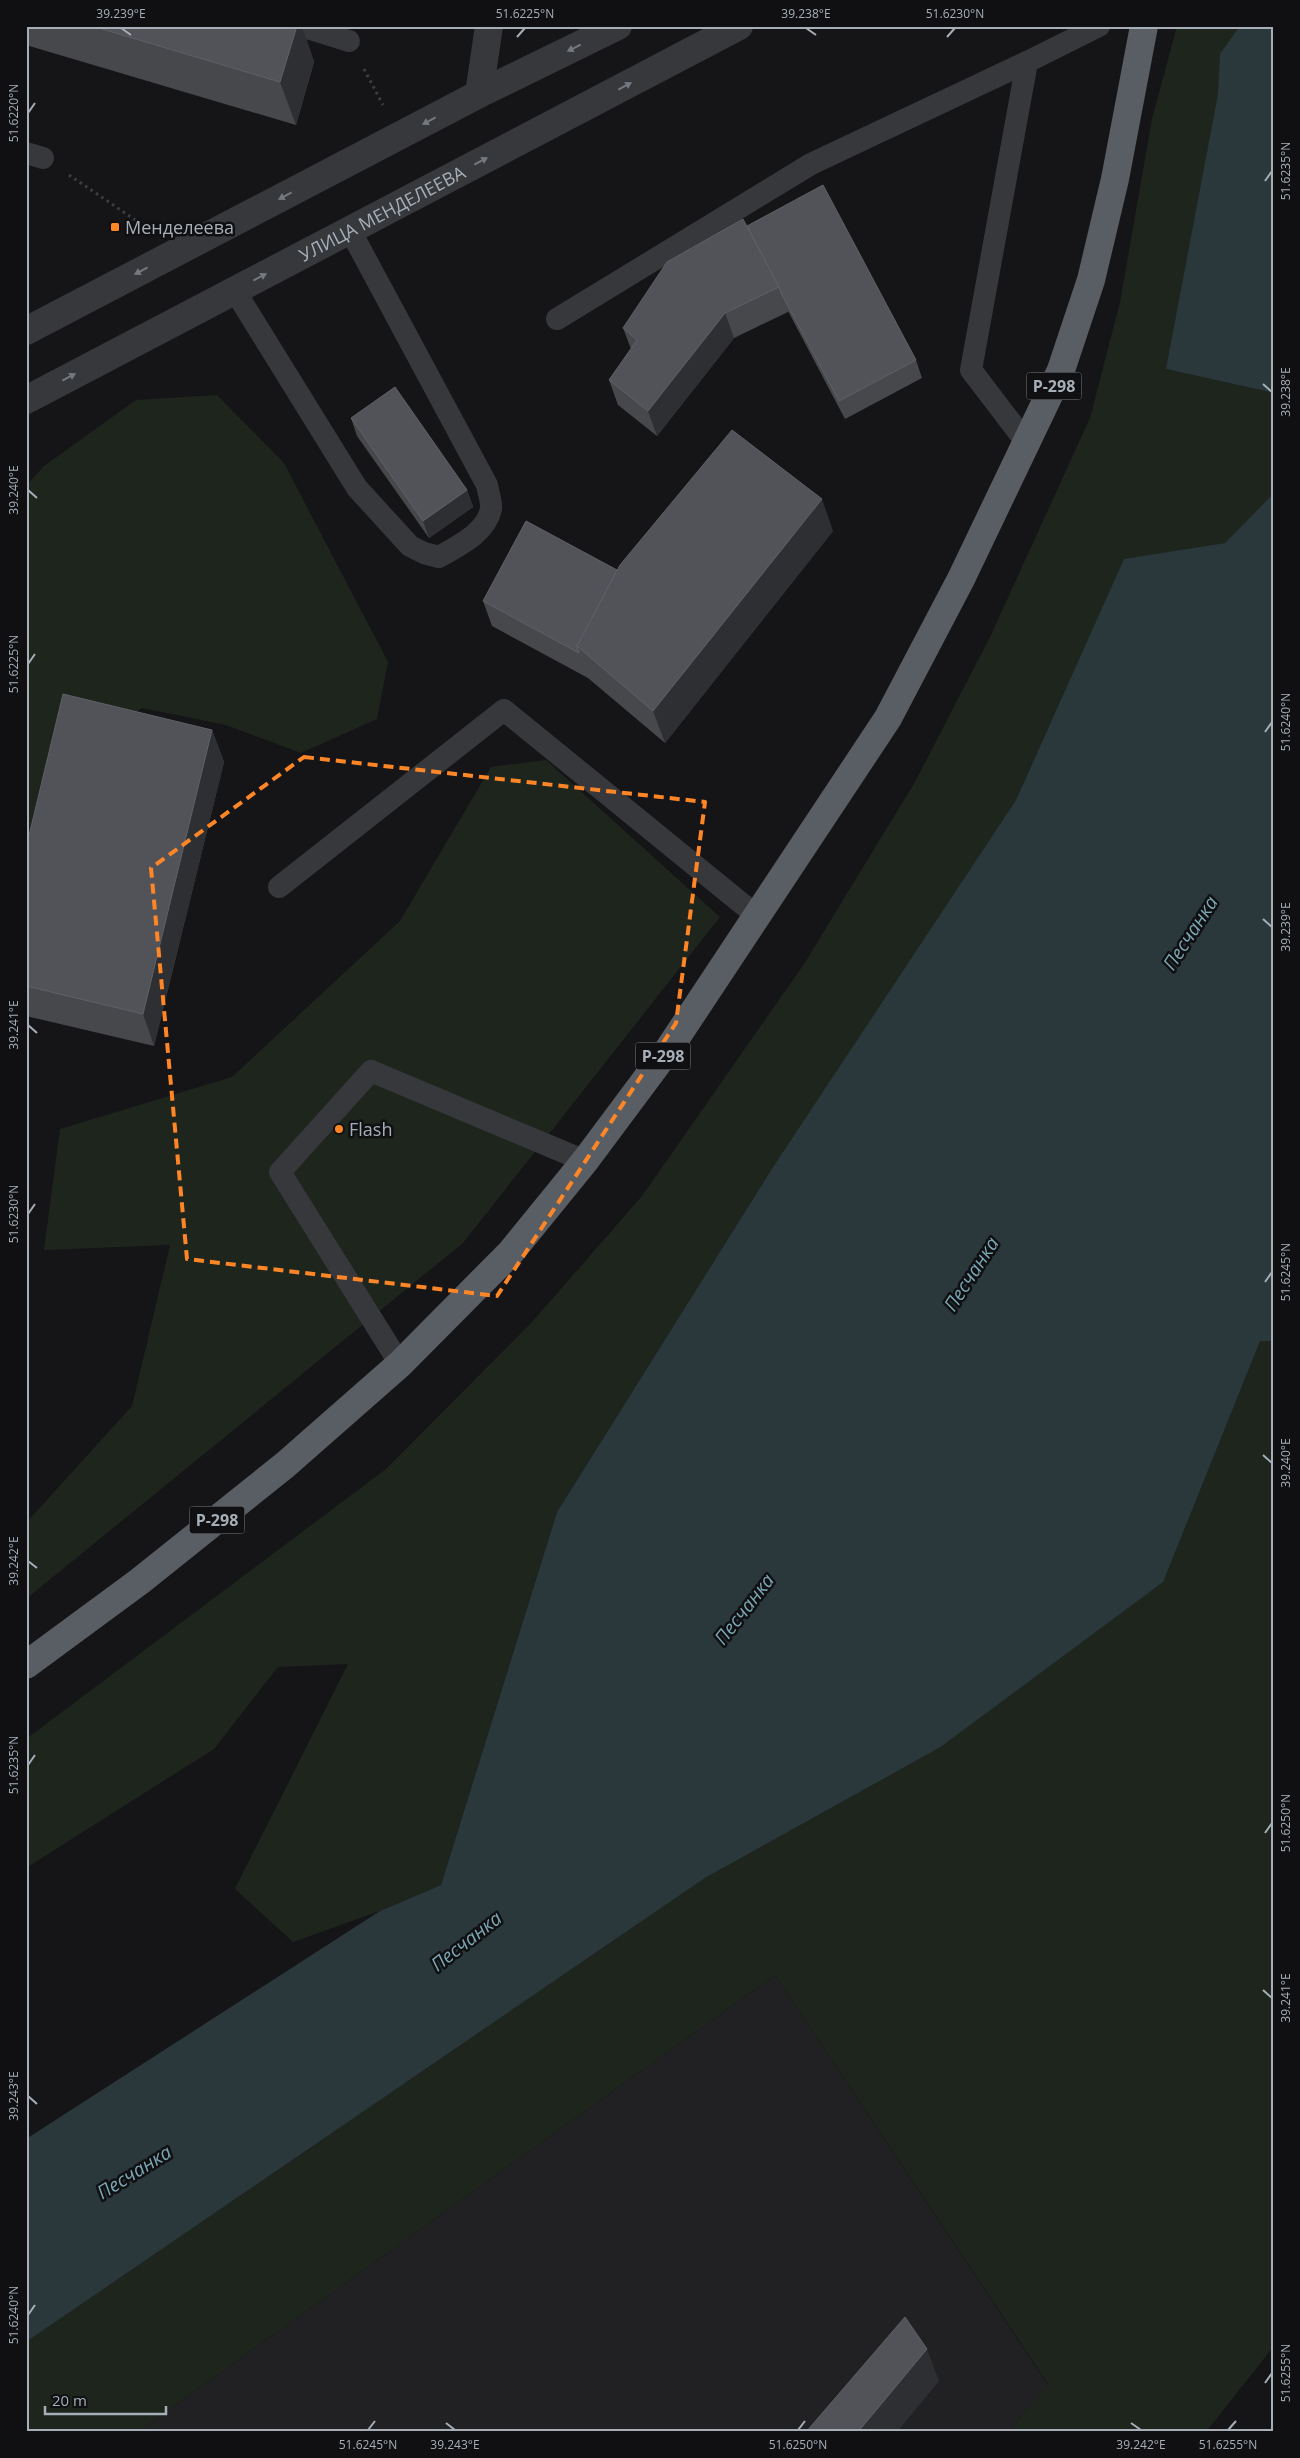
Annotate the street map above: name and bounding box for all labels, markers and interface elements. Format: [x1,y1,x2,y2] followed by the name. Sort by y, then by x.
[96,5,146,22] text: 39.239°E
[496,5,554,22] text: 51.6225°N
[781,5,831,22] text: 39.238°E
[926,5,984,22] text: 51.6230°N
[567,44,581,52] one-way arrow
[618,82,632,90] one-way arrow
[5,84,22,142] text: 51.6220°N
[422,117,436,125] one-way arrow
[1277,142,1294,200] text: 51.6235°N
[474,157,488,165] one-way arrow
[295,160,470,267] street label: УЛИЦА МЕНДЕЛЕЕВА
[278,192,292,200] one-way arrow
[125,215,234,239] place label: Менделеева
[109,221,121,233] marker: Менделеева
[134,267,148,276] one-way arrow
[253,273,267,282] one-way arrow
[1277,367,1294,417] text: 39.238°E
[1026,372,1082,400] road number: Р-298
[62,373,77,381] one-way arrow
[5,465,22,515] text: 39.240°E
[5,635,22,693] text: 51.6225°N
[1277,693,1294,751] text: 51.6240°N
[1156,891,1224,975] water label: Песчанка
[1277,902,1294,952] text: 39.239°E
[5,1000,22,1050] text: 39.241°E
[636,1042,690,1070] road number: Р-298
[349,1117,392,1141] place label: Flash
[333,1123,345,1135] marker: Flash
[5,1185,22,1243] text: 51.6230°N
[937,1232,1005,1316] water label: Песчанка
[1277,1243,1294,1301] text: 51.6245°N
[1277,1438,1294,1488] text: 39.240°E
[190,1506,244,1534] road number: Р-298
[5,1536,22,1586] text: 39.242°E
[708,1568,780,1650] water label: Песчанка
[5,1736,22,1794] text: 51.6235°N
[1277,1794,1294,1852] text: 51.6250°N
[425,1905,507,1977] water label: Песчанка
[1277,1973,1294,2023] text: 39.241°E
[5,2071,22,2121] text: 39.243°E
[92,2139,176,2205] water label: Песчанка
[5,2286,22,2344] text: 51.6240°N
[1277,2344,1294,2402] text: 51.6255°N
[45,2383,166,2415] scale bar
[52,2390,87,2410] text: 20 m
[339,2436,397,2453] text: 51.6245°N
[430,2436,480,2453] text: 39.243°E
[769,2436,827,2453] text: 51.6250°N
[1116,2436,1166,2453] text: 39.242°E
[1199,2436,1257,2453] text: 51.6255°N

